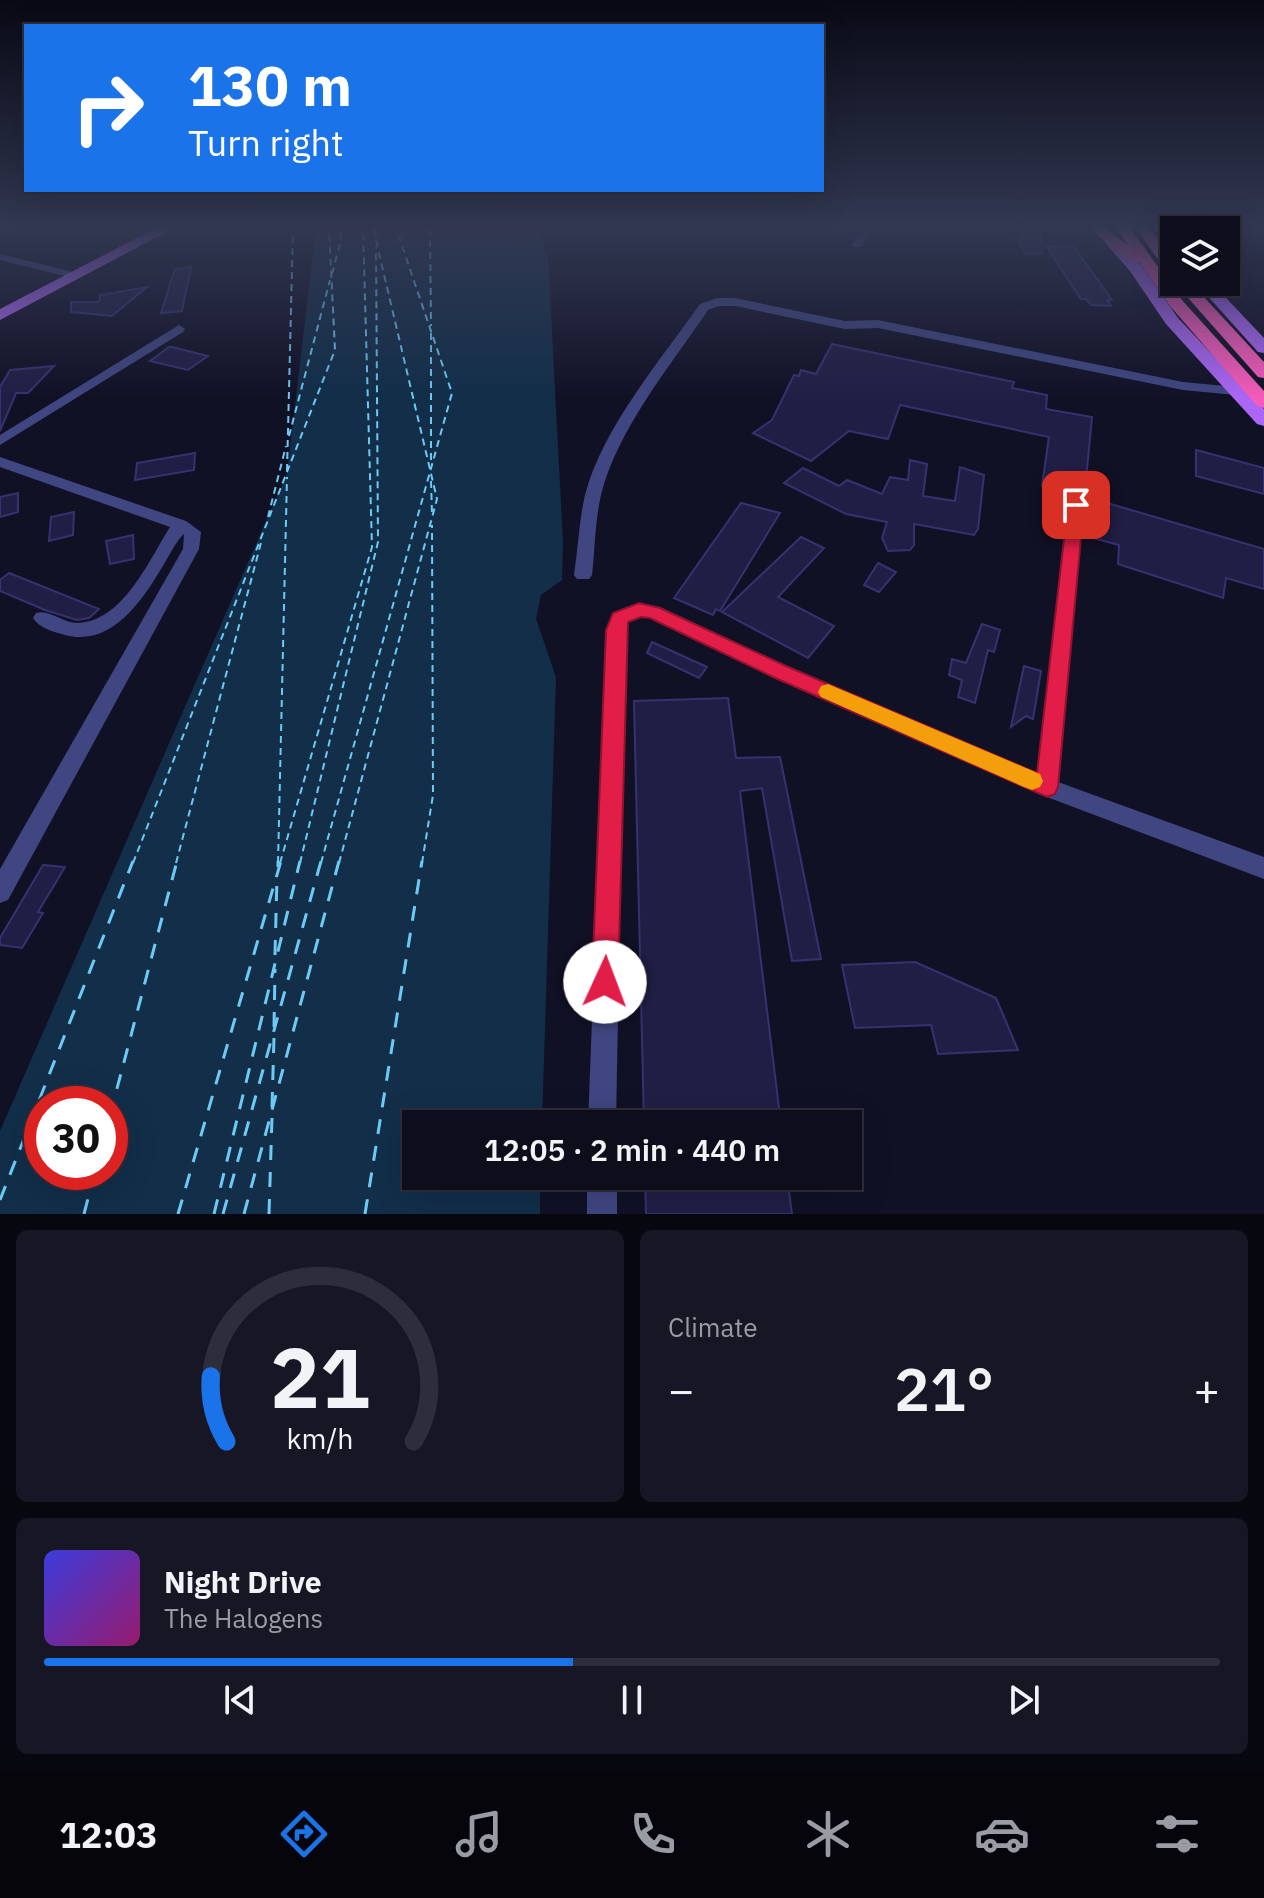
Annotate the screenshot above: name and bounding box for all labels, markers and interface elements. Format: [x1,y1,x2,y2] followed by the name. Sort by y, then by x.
[188,49,352,121] text: 130 m
[56,56,160,160] icon: right
[188,119,344,166] text: Turn right
[1160,216,1240,296] map controls
[1160,216,1240,296] button: layers
[1042,471,1110,539] pin
[1054,483,1098,527] icon: arrive
[563,940,647,1024] position arrow
[24,1086,128,1190] speed limit sign: 30
[484,1130,780,1169] text: 12:05 · 2 min · 440 m
[668,1310,758,1344] text: Climate
[270,1323,370,1431] text: 21
[894,1349,994,1428] text: 21°
[668,1361,694,1418] text: −
[1194,1361,1220,1418] text: +
[286,1420,354,1457] text: km/h
[164,1562,322,1601] text: Night Drive
[164,1601,323,1635] text: The Halogens
[218,1678,262,1722] icon: previous
[610,1678,654,1722] icon: pause
[1002,1678,1046,1722] icon: next
[276,1806,332,1862] icon: directions
[451,1806,507,1862] icon: music
[625,1806,681,1862] icon: phone
[800,1806,856,1862] icon: climate
[974,1806,1030,1862] icon: car
[1149,1806,1205,1862] icon: filters
[59,1811,158,1858] text: 12:03

